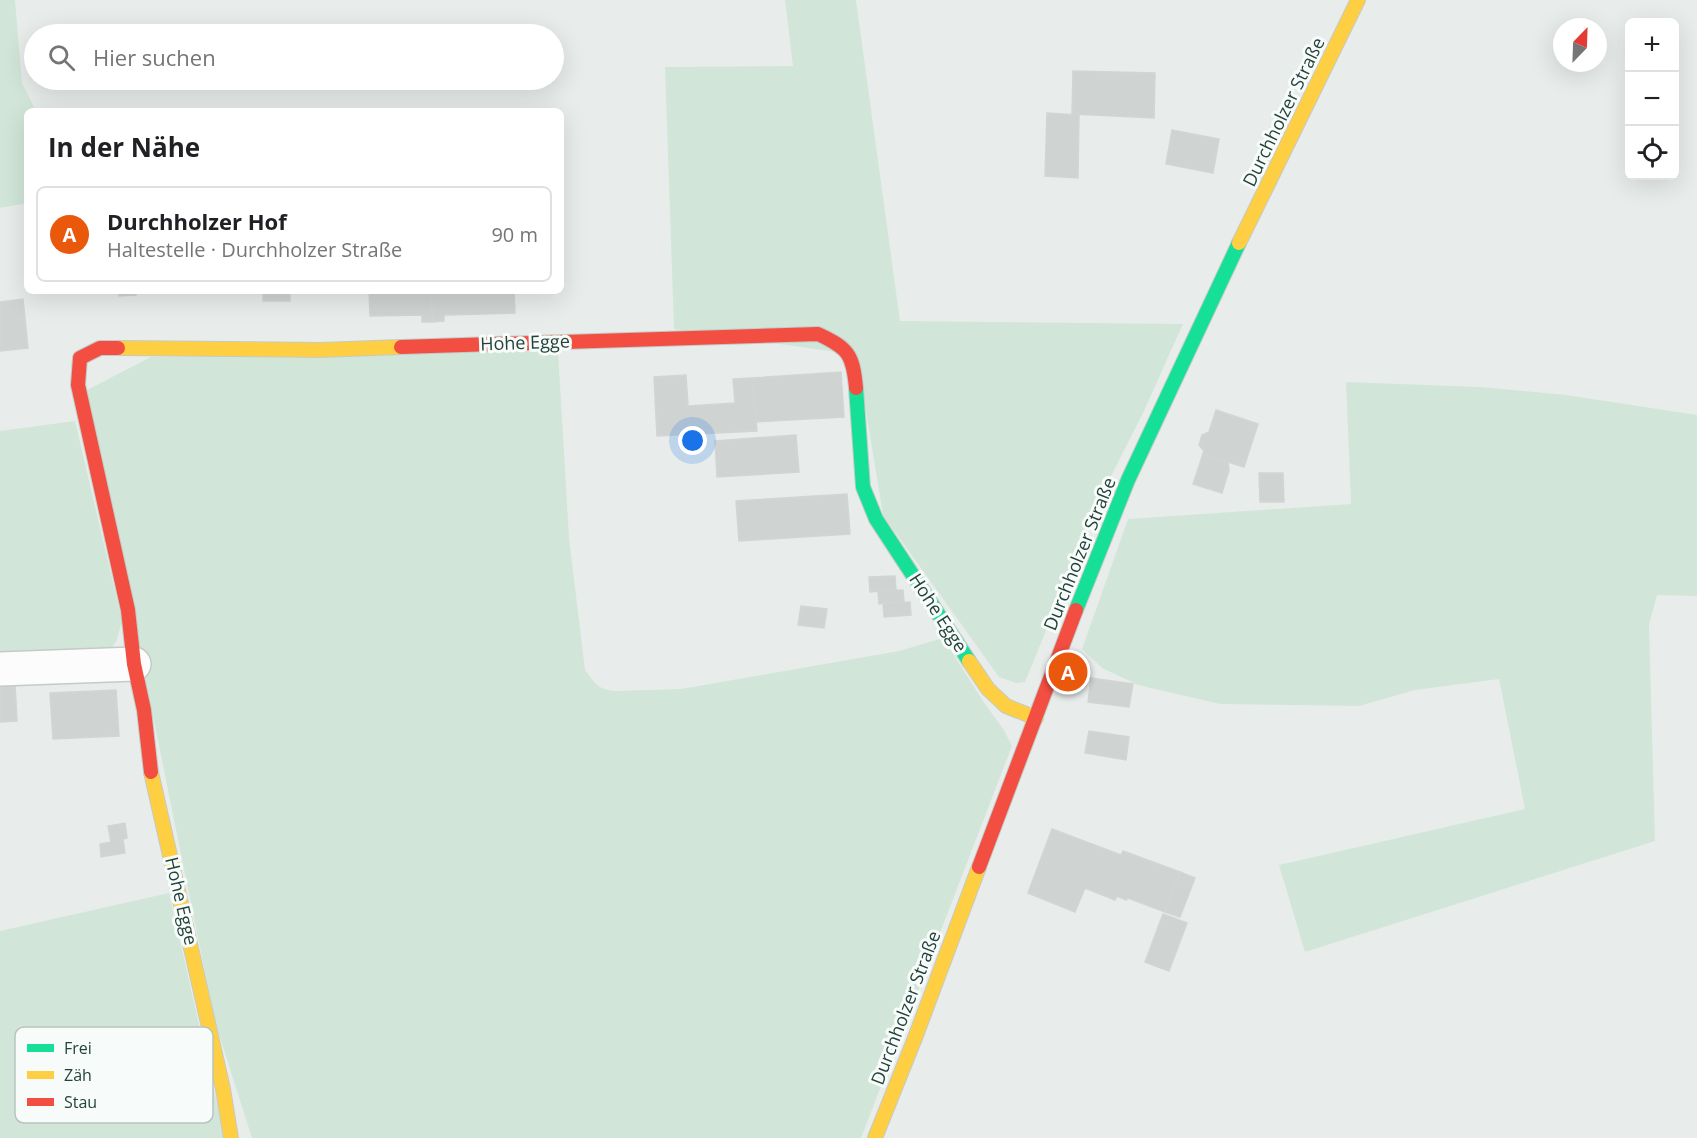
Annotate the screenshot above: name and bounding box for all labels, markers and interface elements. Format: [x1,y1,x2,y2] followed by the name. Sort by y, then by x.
[1553,18,1607,72] north arrow
[1625,18,1679,180] map controls
[1625,18,1679,72] button: +
[24,24,564,90] search box
[1237,33,1330,190] street label: Durchholzer Straße
[45,41,78,74] icon: search
[93,42,216,72] text: Hier suchen
[1625,72,1679,126] button: −
[1625,126,1679,180] button: locate
[48,129,200,165] text: In der Nähe
[107,206,287,236] text: Durchholzer Hof
[63,221,76,248] text: A
[491,221,538,248] text: 90 m
[107,236,402,263] text: Haltestelle · Durchholzer Straße
[480,328,570,356] street label: Hohe Egge
[678,426,707,455] your location
[1037,474,1121,634] street label: Durchholzer Straße
[904,568,973,657] street label: Hohe Egge
[1048,650,1088,694] pin: A
[160,854,204,947] street label: Hohe Egge
[865,927,945,1088] street label: Durchholzer Straße
[15,1027,213,1123] legend
[64,1037,92,1059] text: Frei
[64,1064,92,1086] text: Zäh
[64,1091,97,1113] text: Stau

